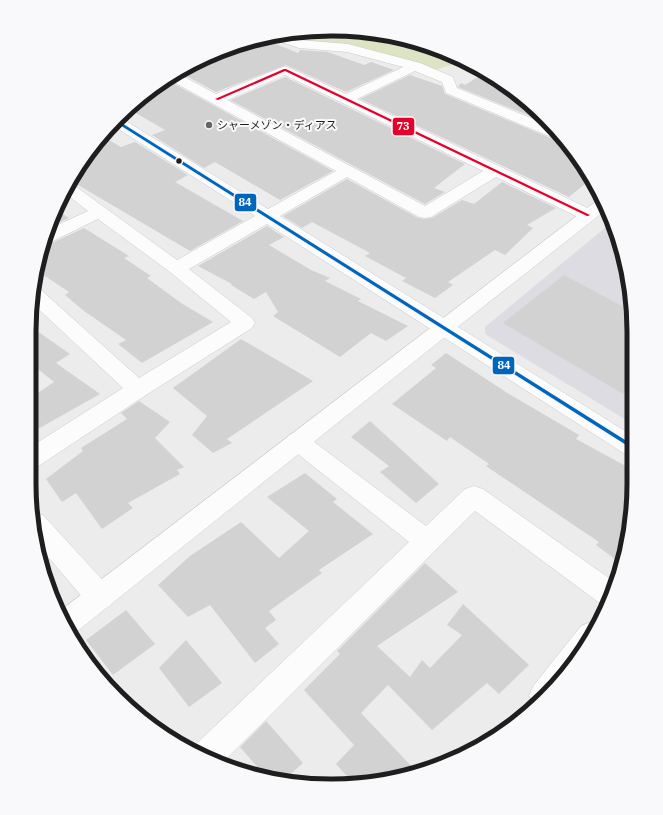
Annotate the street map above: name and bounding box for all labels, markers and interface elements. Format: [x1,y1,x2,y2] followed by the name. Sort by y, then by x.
[392,117,415,136] line badge: 73
[217,118,337,132] place label: シャーメゾン・ディアス
[396,119,410,133] text: 73
[204,120,214,130] marker: シャーメゾン・ディアス
[174,156,184,166] unlabelled marker
[234,193,257,212] line badge: 84
[238,195,252,209] text: 84
[492,356,515,375] line badge: 84
[497,358,511,372] text: 84

